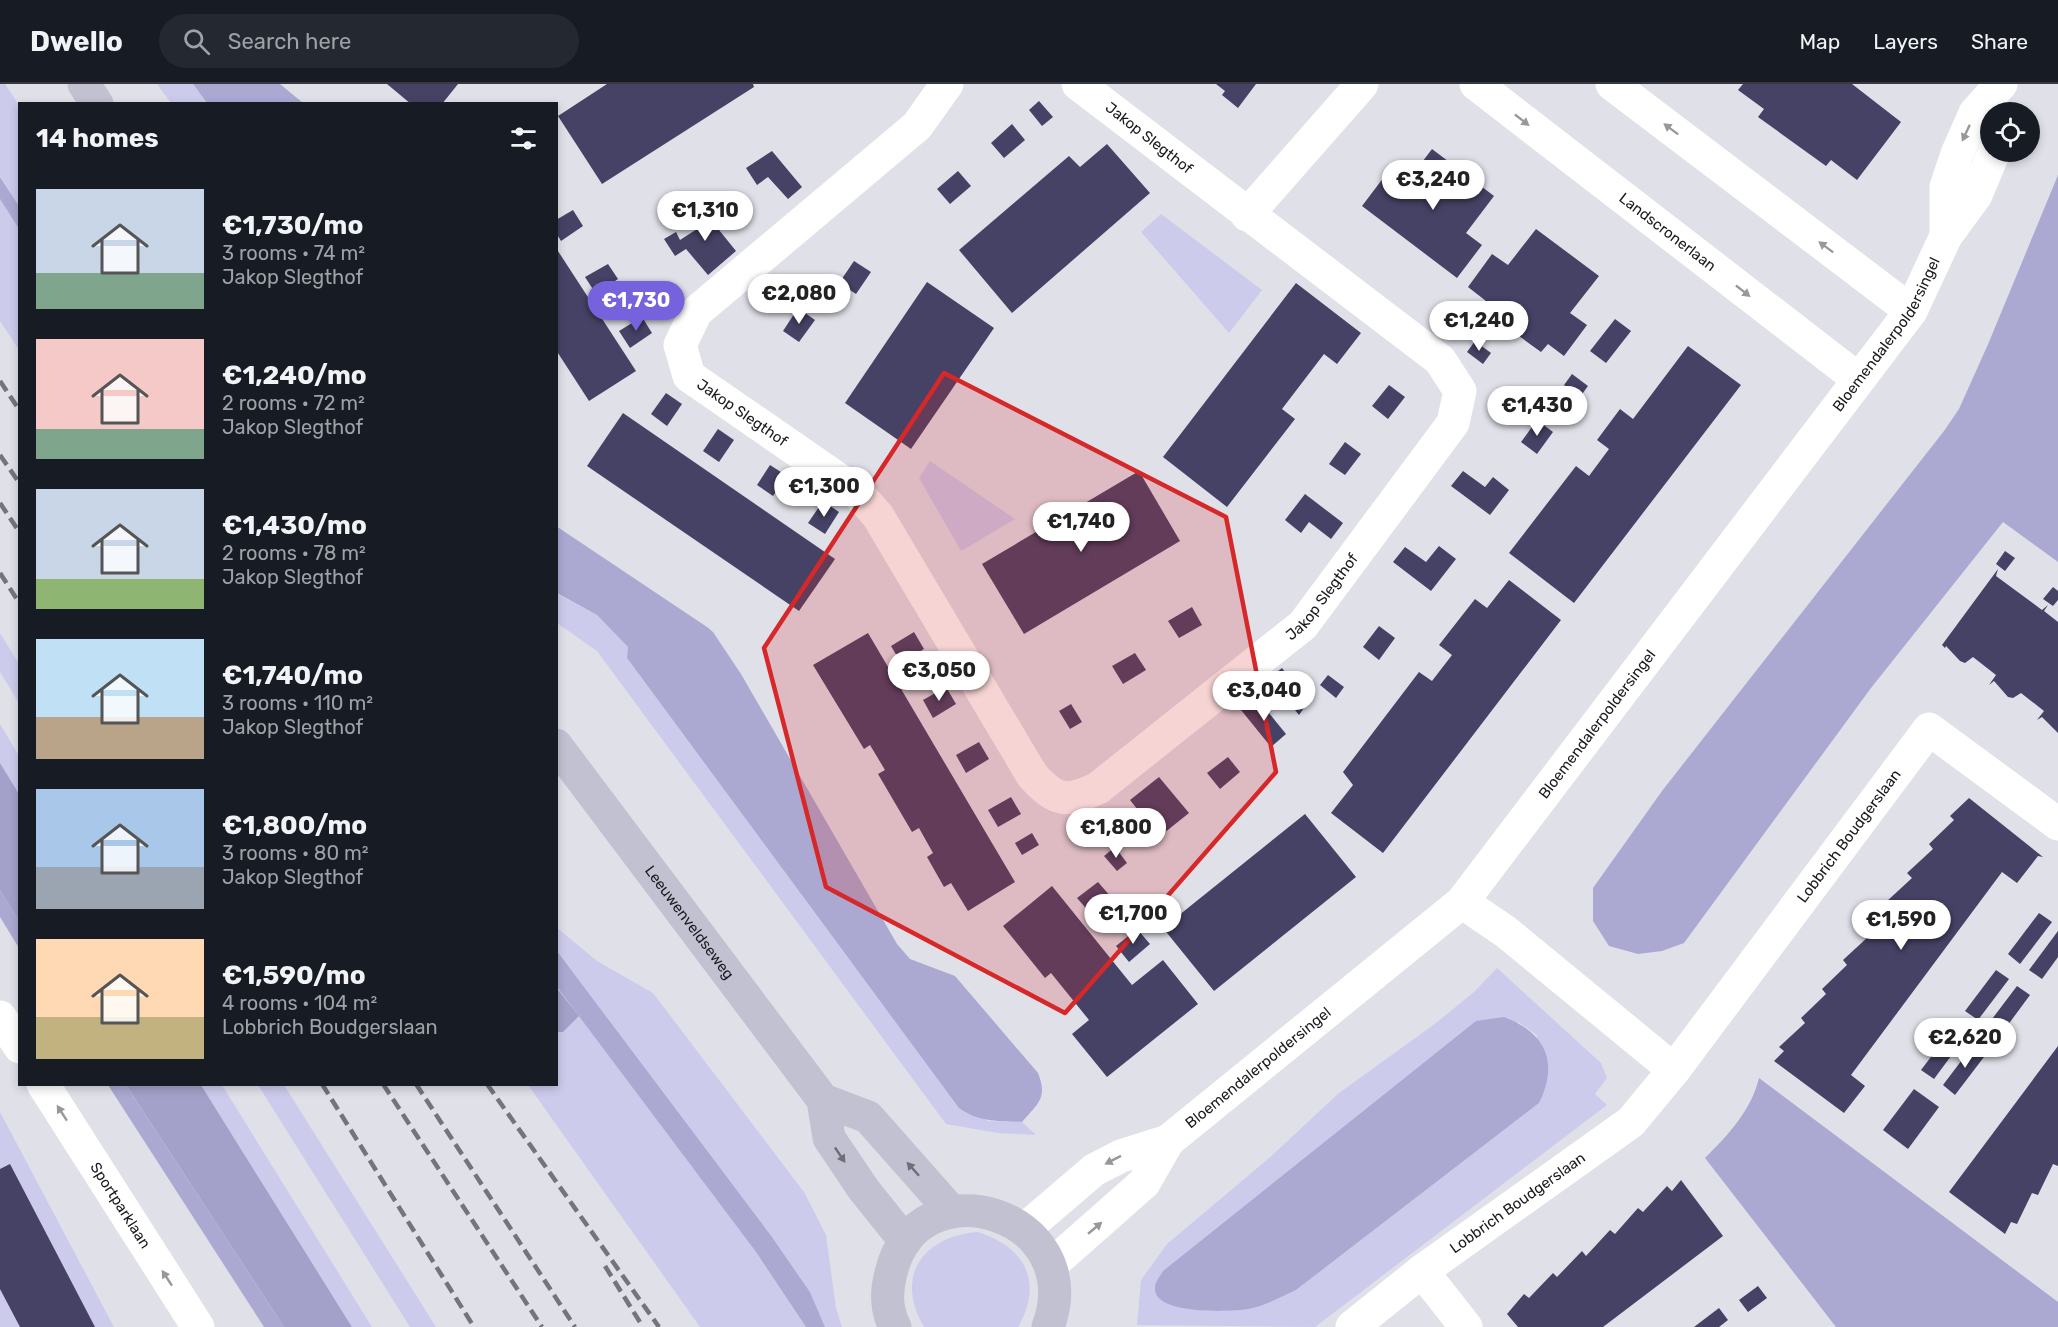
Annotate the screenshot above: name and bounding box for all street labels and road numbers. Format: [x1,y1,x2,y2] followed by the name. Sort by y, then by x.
[1102,98,1196,178] street label: Jakop Slegthof
[1616,189,1719,275] street label: Landscronerlaan
[1829,254,1944,415] street label: Bloemendalerpoldersingel
[693,375,791,450] street label: Jakop Slegthof
[1282,550,1362,644] street label: Jakop Slegthof
[1535,646,1659,802] street label: Bloemendalerpoldersingel
[1793,766,1905,906] street label: Lobbrich Boudgerslaan
[641,862,738,983] street label: Leeuwenveldseweg
[1182,1003,1335,1132] street label: Bloemendalerpoldersingel
[1446,1149,1589,1257] street label: Lobbrich Boudgerslaan
[86,1159,155,1252] street label: Sportparklaan

